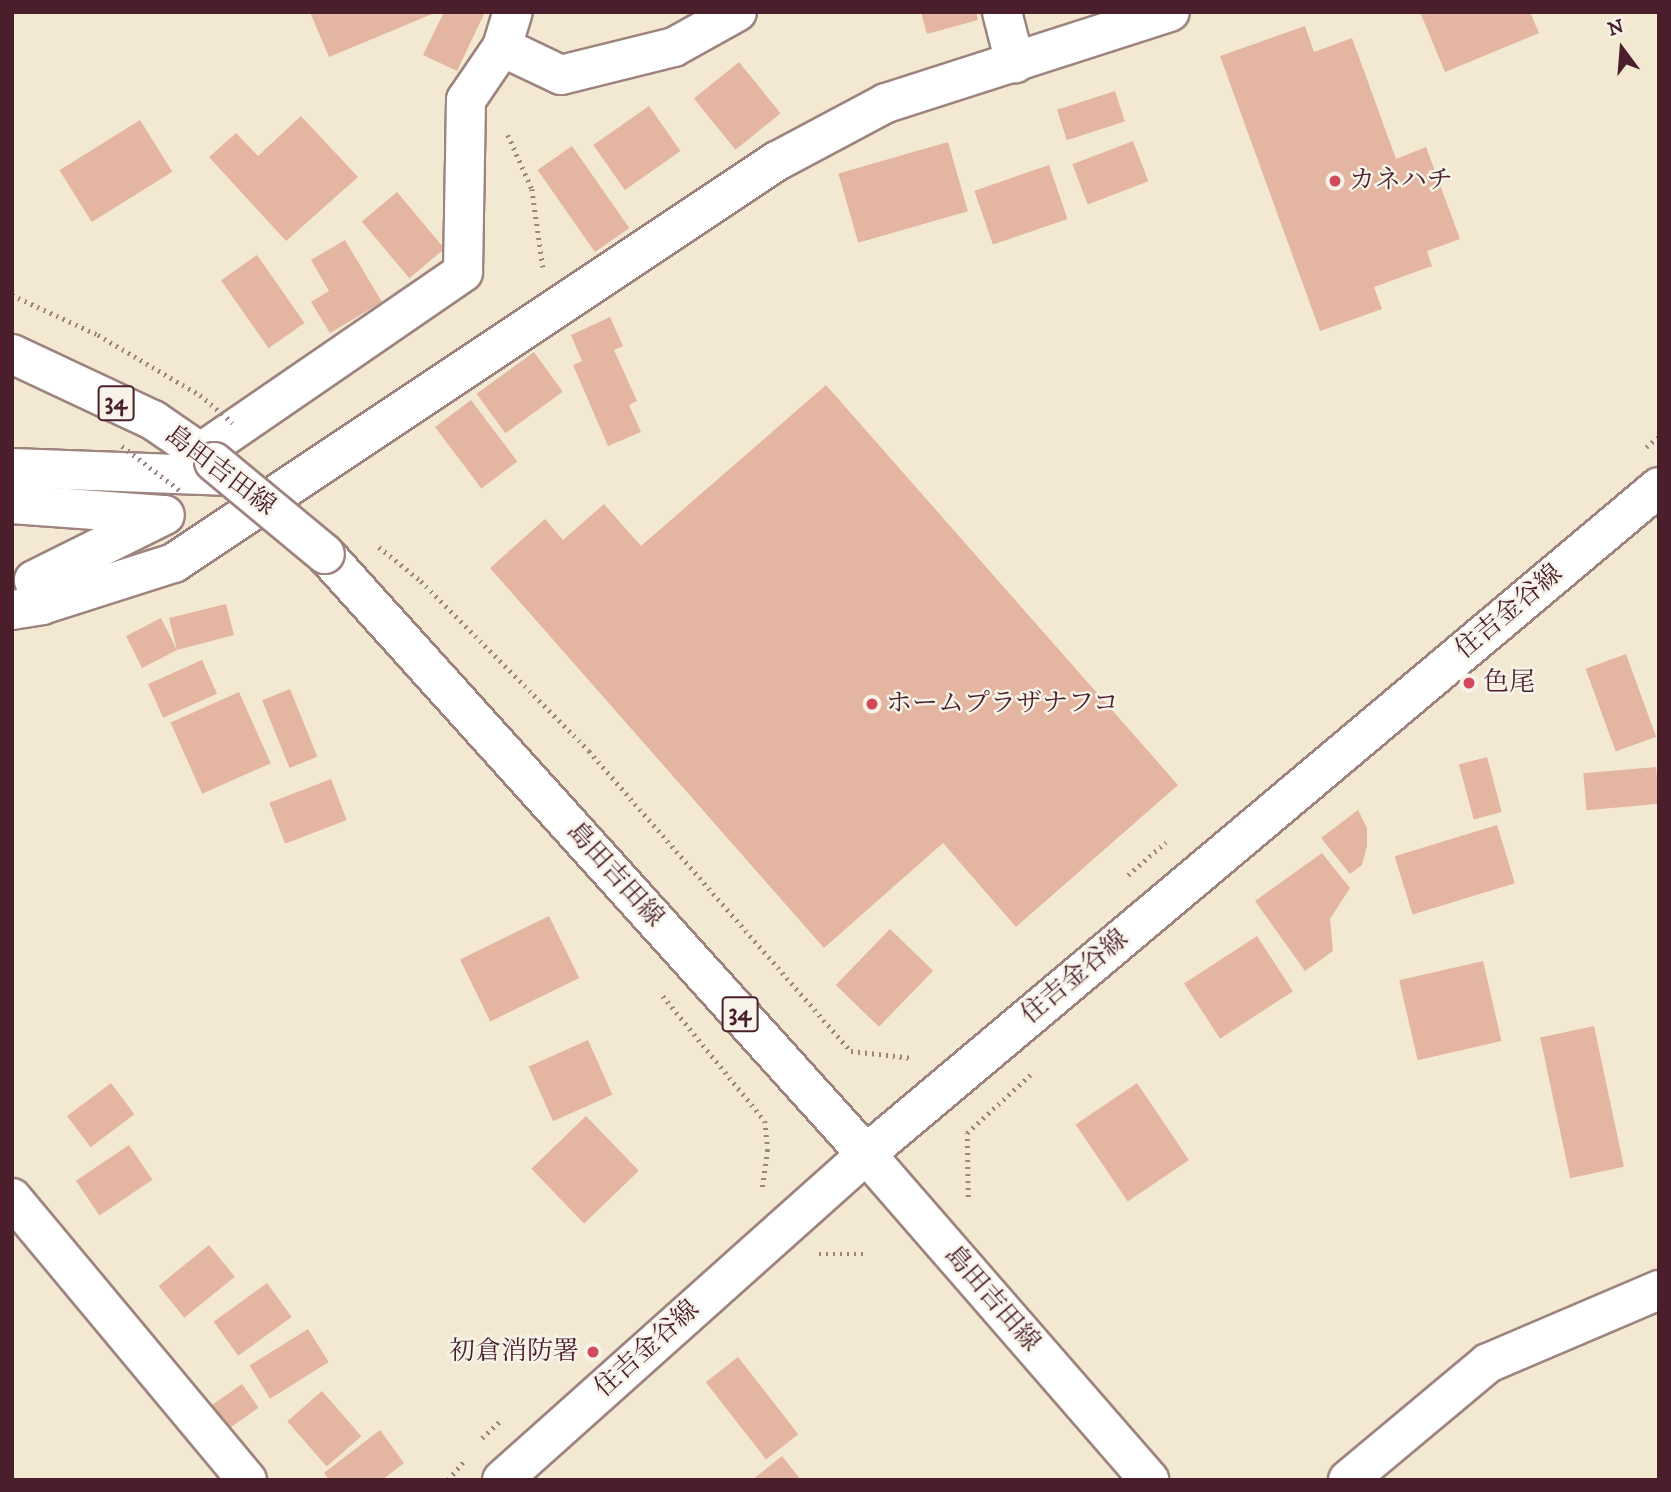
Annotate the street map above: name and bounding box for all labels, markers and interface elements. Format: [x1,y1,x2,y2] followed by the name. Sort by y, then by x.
[1587,14,1657,84] north arrow
[1605,15,1627,42] text: N
[1349,165,1453,197] place label: カネハチ
[1327,173,1343,189] marker: カネハチ
[97,382,135,424] road number: 34
[159,419,281,523] street label: 島田吉田線
[1449,558,1569,666] street label: 住吉金谷線
[1483,667,1535,699] place label: 色尾
[1461,675,1477,691] marker: 色尾
[886,688,1120,720] place label: ホームプラザナフコ
[864,696,880,712] marker: ホームプラザナフコ
[560,816,670,934] street label: 島田吉田線
[1015,923,1135,1031] street label: 住吉金谷線
[721,994,759,1034] road number: 34
[938,1240,1046,1358] street label: 島田吉田線
[588,1294,706,1404] street label: 住吉金谷線
[449,1336,579,1368] place label: 初倉消防署
[585,1344,601,1360] marker: 初倉消防署

